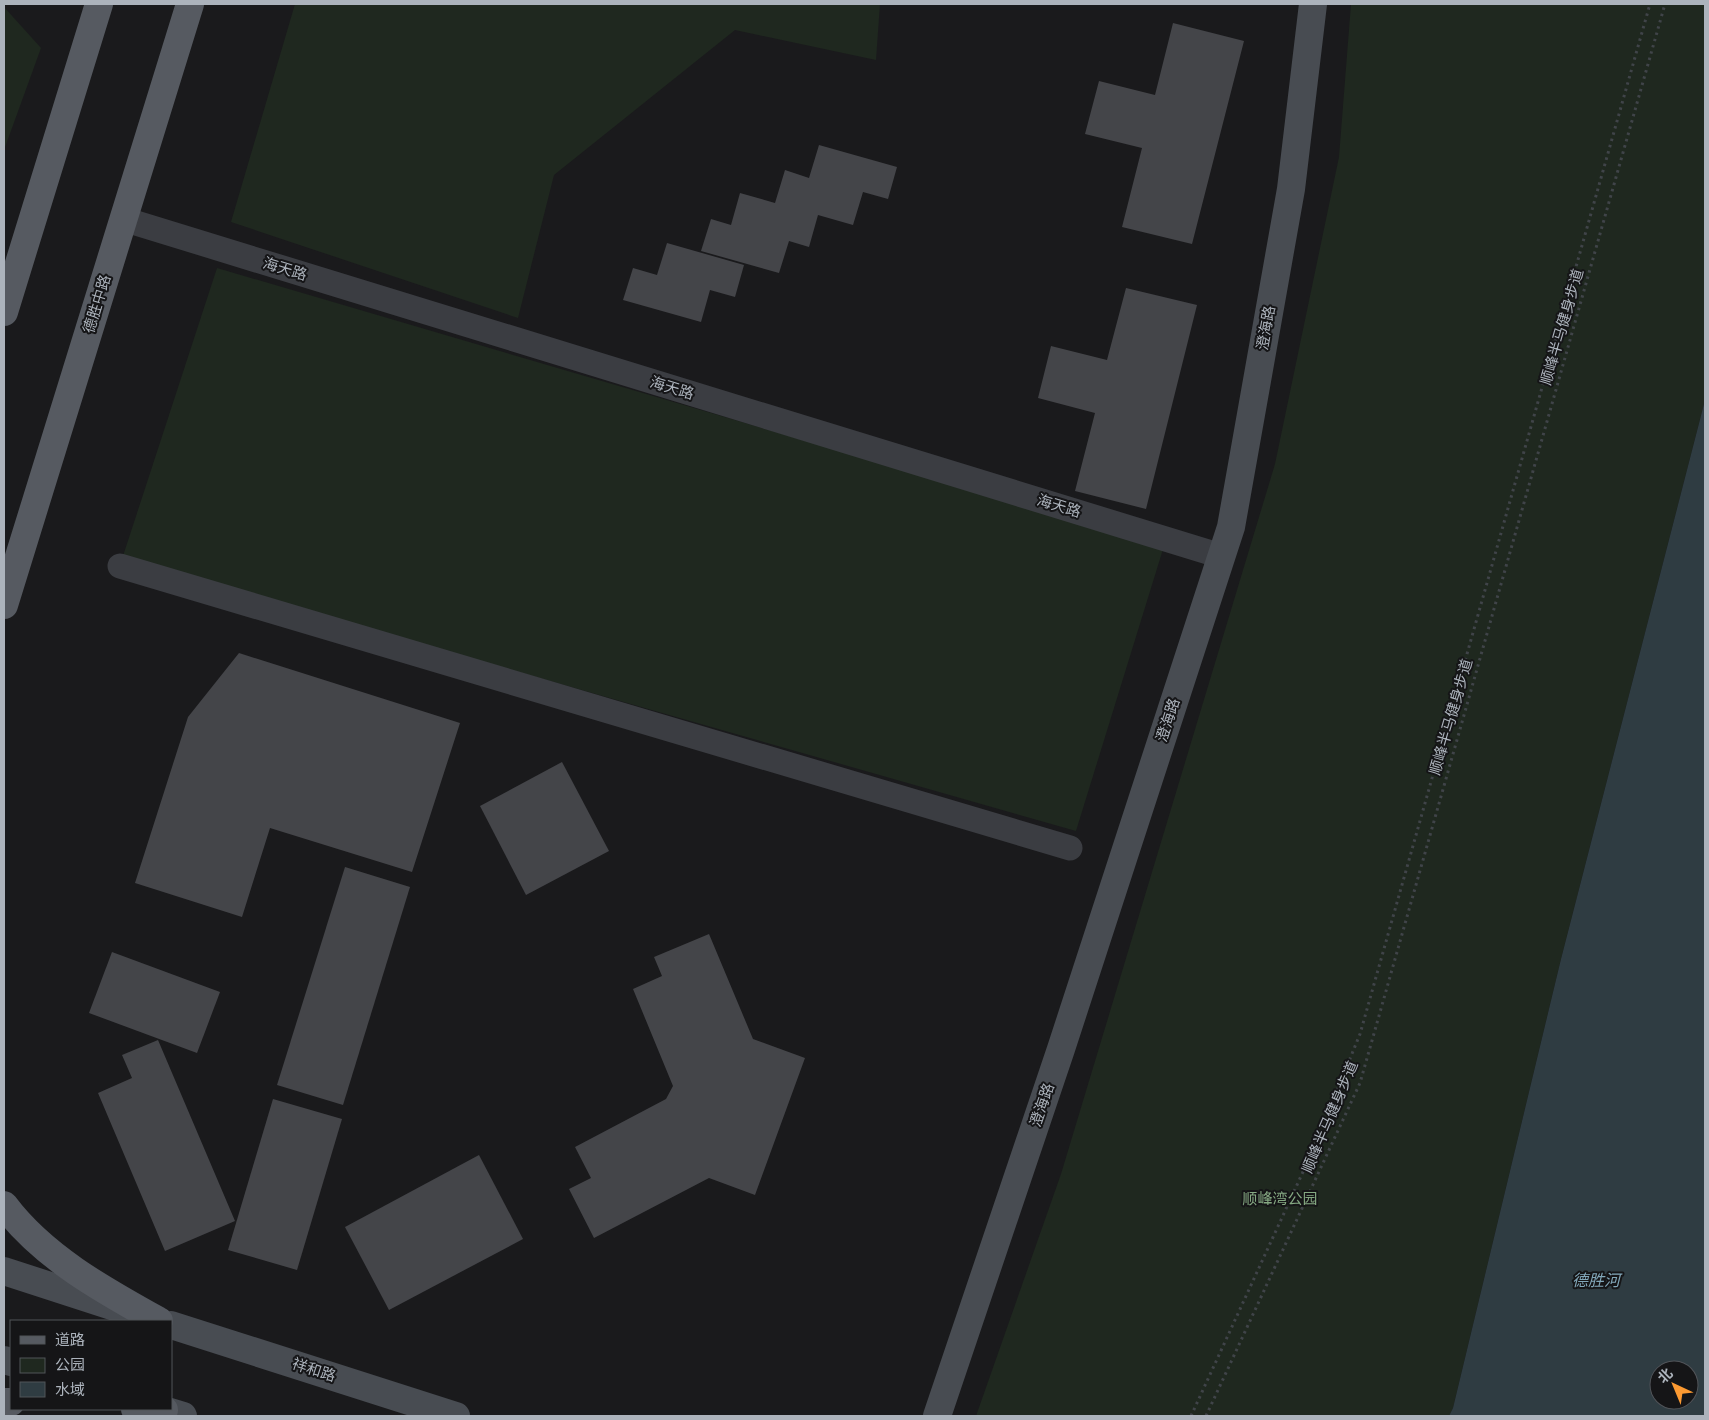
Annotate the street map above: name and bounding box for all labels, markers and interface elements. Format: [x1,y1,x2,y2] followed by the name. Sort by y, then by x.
[260,255,309,286] street label: 海天路
[1537,267,1589,388] street label: 顺峰半马健身步道
[80,273,116,336] street label: 德胜中路
[1254,304,1281,352] street label: 澄海路
[647,374,696,405] street label: 海天路
[1034,492,1083,523] street label: 海天路
[1426,657,1478,778] street label: 顺峰半马健身步道
[1153,696,1185,745] street label: 澄海路
[1298,1058,1364,1177] street label: 顺峰半马健身步道
[1027,1081,1060,1130] street label: 澄海路
[1242,1190,1318,1210] park label: 顺峰湾公园
[1572,1272,1623,1292] water label: 德胜河
[10,1320,172,1410] legend
[55,1332,85,1351] text: 道路
[289,1355,338,1387] street label: 祥和路
[55,1357,85,1376] text: 公园
[1649,1360,1699,1410] north arrow
[1655,1366,1677,1388] text: 北
[55,1382,85,1401] text: 水域

